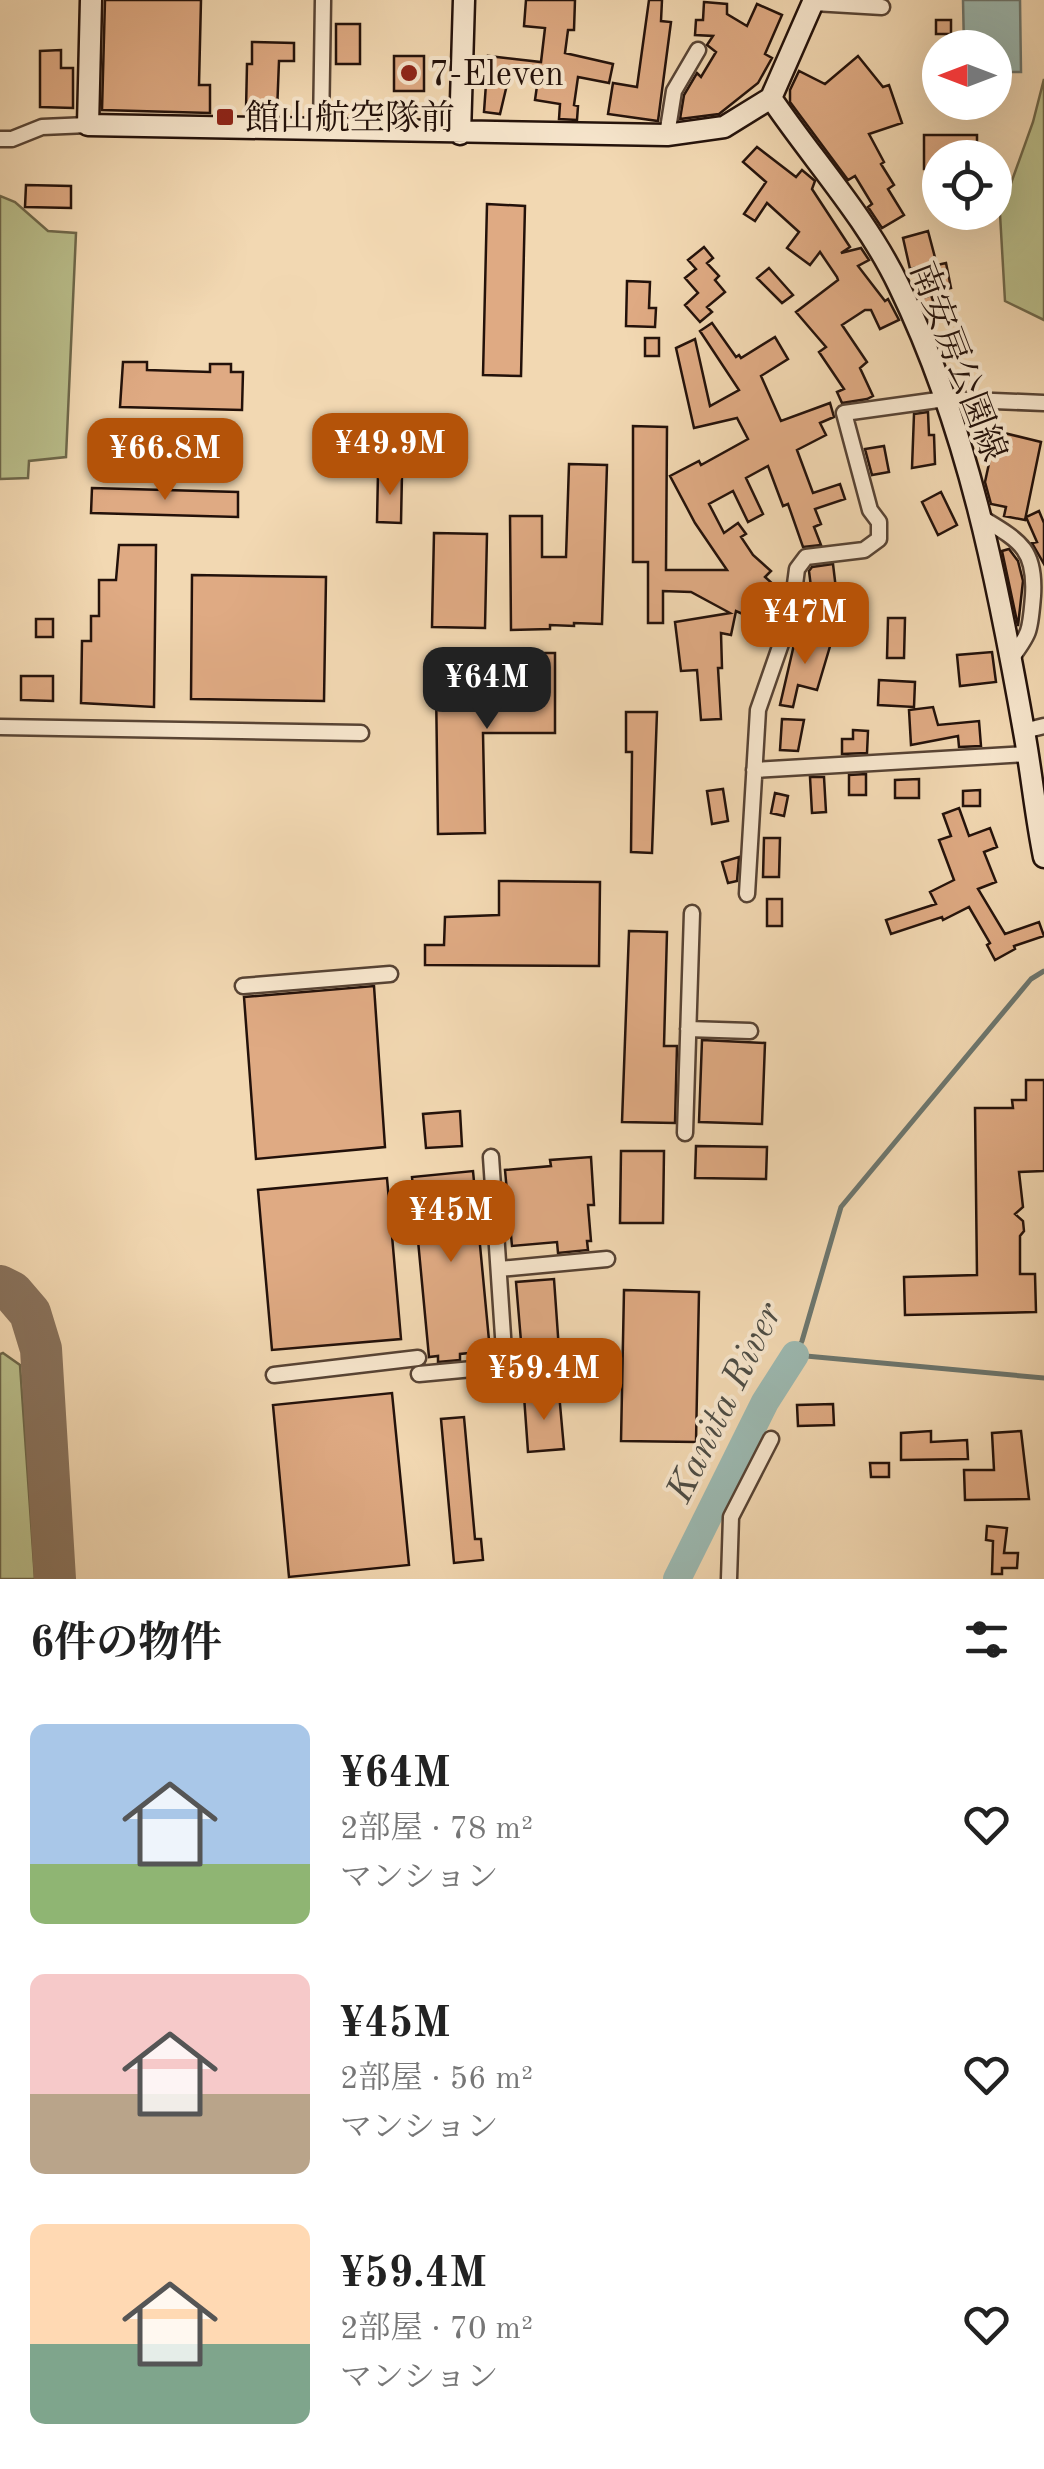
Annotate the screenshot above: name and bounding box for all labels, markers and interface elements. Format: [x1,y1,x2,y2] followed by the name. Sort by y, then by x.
[922,30,1012,120] north arrow
[922,30,1012,230] map controls
[429,58,564,93] place label: 7-Eleven
[398,62,420,84] marker: 7-Eleven
[245,99,455,137] place label: 館山航空隊前
[214,106,236,128] marker: 館山航空隊前
[922,140,1012,230] button: locate
[903,257,1013,466] street label: 南安房公園線
[309,413,471,498] pin: ¥49.9M
[84,418,246,503] pin: ¥66.8M
[334,429,446,461] text: ¥49.9M
[109,434,221,466] text: ¥66.8M
[746,582,864,667] pin: ¥47M
[763,598,847,630] text: ¥47M
[428,647,546,732] pin: ¥64M
[445,663,529,695] text: ¥64M
[392,1180,510,1265] pin: ¥45M
[409,1196,493,1228] text: ¥45M
[661,1297,791,1510] water label: Kanita River
[463,1338,625,1423] pin: ¥59.4M
[488,1354,600,1386] text: ¥59.4M
[959,1612,1014,1667] icon: filters
[30,1624,222,1666] text: 6件の物件
[340,1754,450,1796] text: ¥64M
[110,1764,230,1884] icon: home
[959,1797,1014,1852] icon: heart
[340,1814,533,1846] text: 2部屋 · 78 m²
[340,1863,499,1895] text: マンション
[340,2004,450,2046] text: ¥45M
[110,2014,230,2134] icon: home
[959,2047,1014,2102] icon: heart
[340,2064,533,2096] text: 2部屋 · 56 m²
[340,2113,499,2145] text: マンション
[340,2254,487,2296] text: ¥59.4M
[110,2264,230,2384] icon: home
[959,2297,1014,2352] icon: heart
[340,2314,533,2346] text: 2部屋 · 70 m²
[340,2363,499,2395] text: マンション

